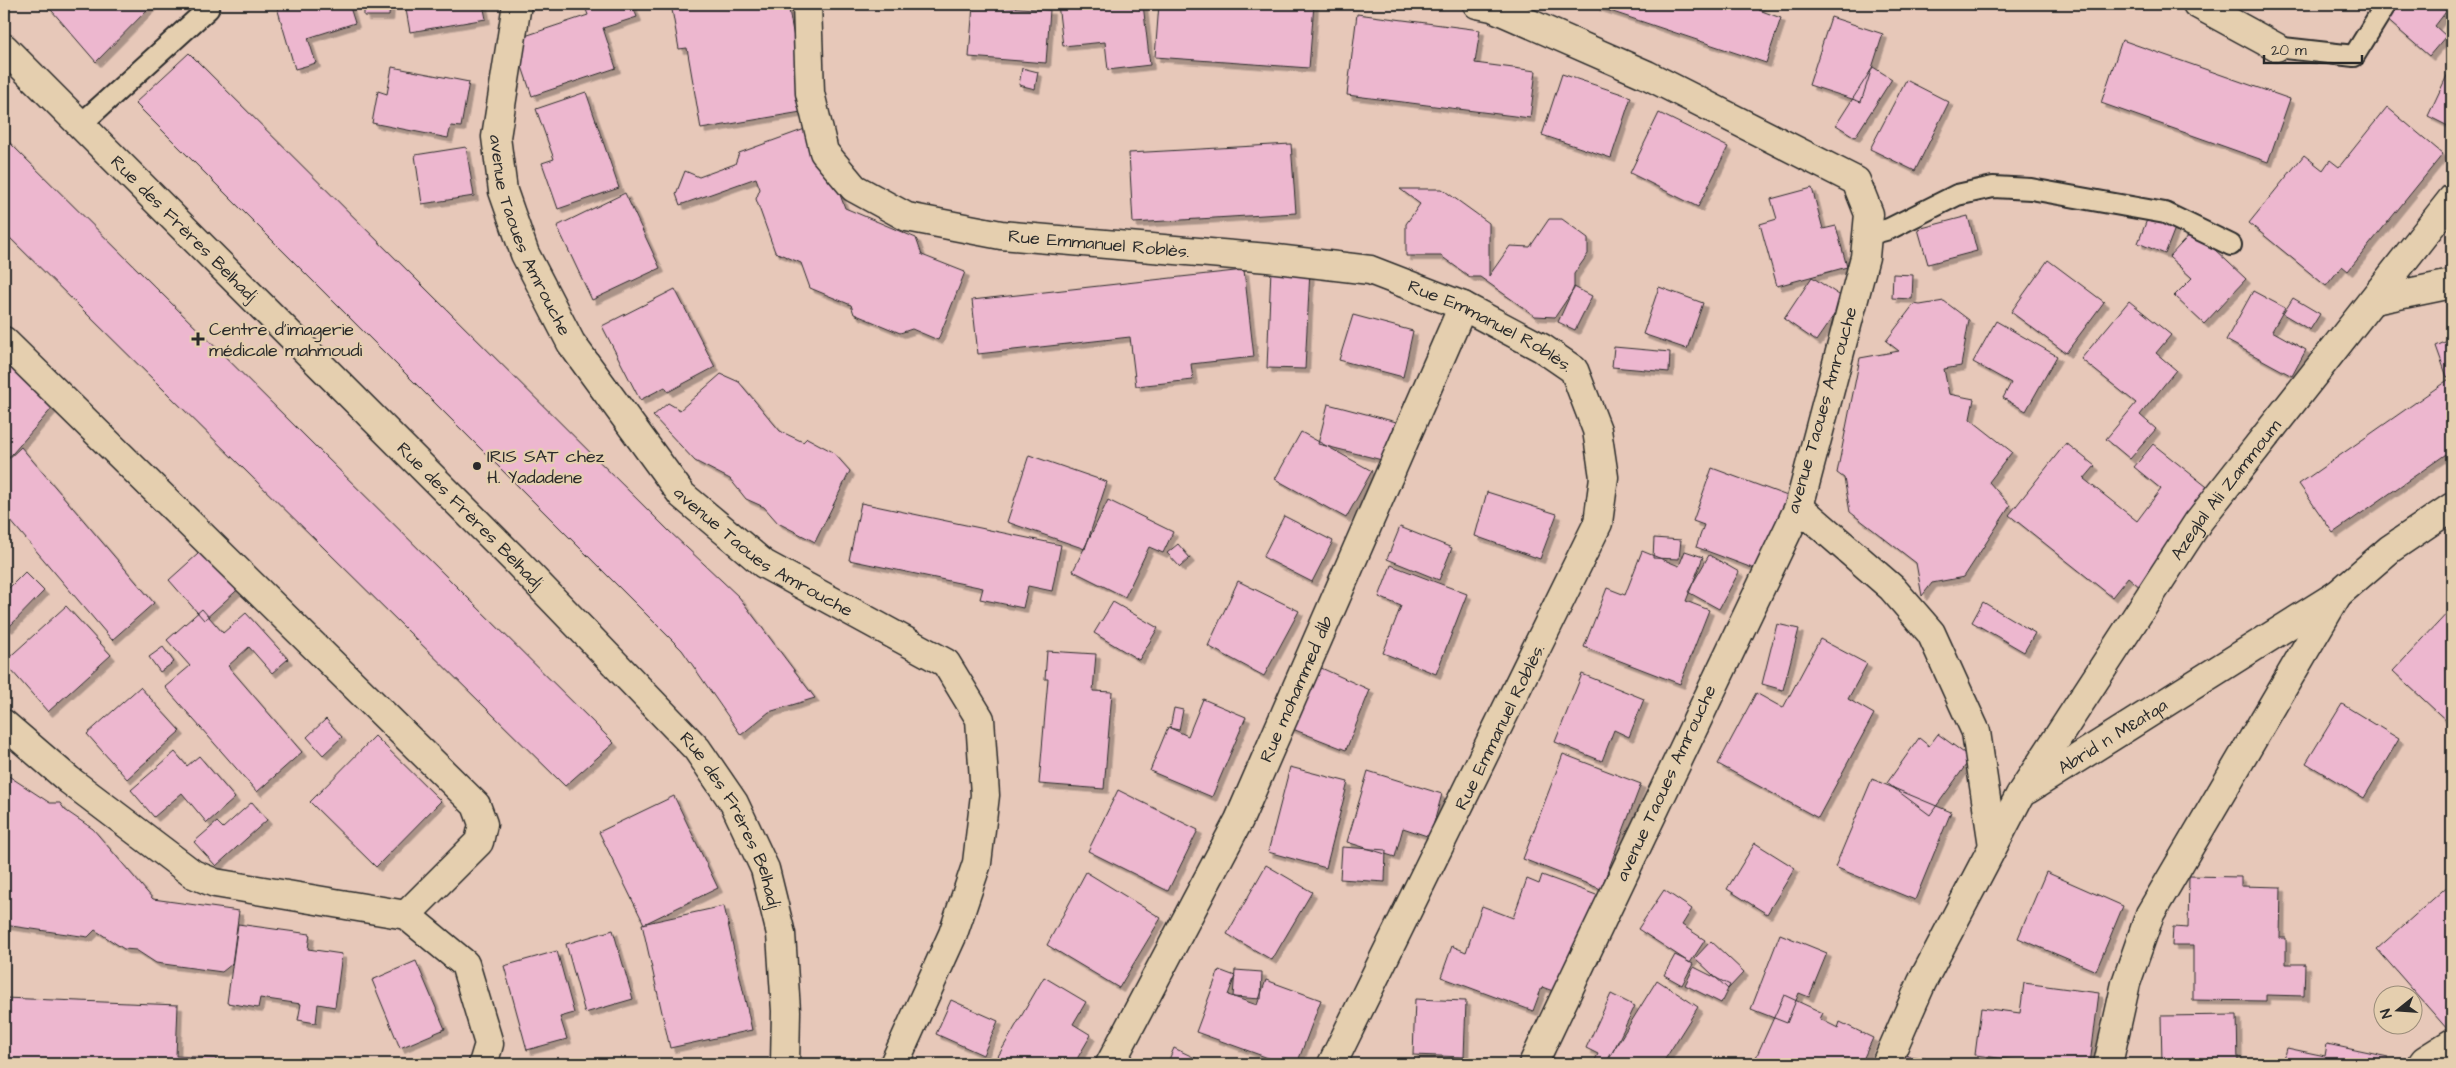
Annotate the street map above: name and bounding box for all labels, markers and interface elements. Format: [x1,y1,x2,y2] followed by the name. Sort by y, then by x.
[2264,32,2361,64] scale bar
[2271,40,2307,61] text: 20 m
[483,133,578,340] street label: avenue Taoues Amrouche
[105,150,264,308] street label: Rue des Frères Belhadj
[1007,223,1191,264] street label: Rue Emmanuel Roblès.
[1404,273,1577,378] street label: Rue Emmanuel Roblès.
[1781,304,1864,516] street label: avenue Taoues Amrouche
[209,317,363,363] place label: Centre d'imagerie médicale mahmoudi
[191,332,205,346] marker: Centre d'imagerie médicale mahmoudi
[2164,414,2287,565] street label: Azeglal Ali Zammoum
[391,436,549,595] street label: Rue des Frères Belhadj
[487,444,605,490] place label: IRIS SAT chez H. Yadadene
[471,460,483,472] marker: IRIS SAT chez H. Yadadene
[668,482,858,623] street label: avenue Taoues Amrouche
[1253,612,1339,766] street label: Rue mohammed dib
[1449,640,1551,814] street label: Rue Emmanuel Roblès.
[1610,681,1723,885] street label: avenue Taoues Amrouche
[2053,692,2172,780] street label: Abrid n Mɛatqa
[674,726,787,912] street label: Rue des Frères Belhadj
[2374,986,2424,1036] north arrow
[2376,1006,2397,1021] text: N

